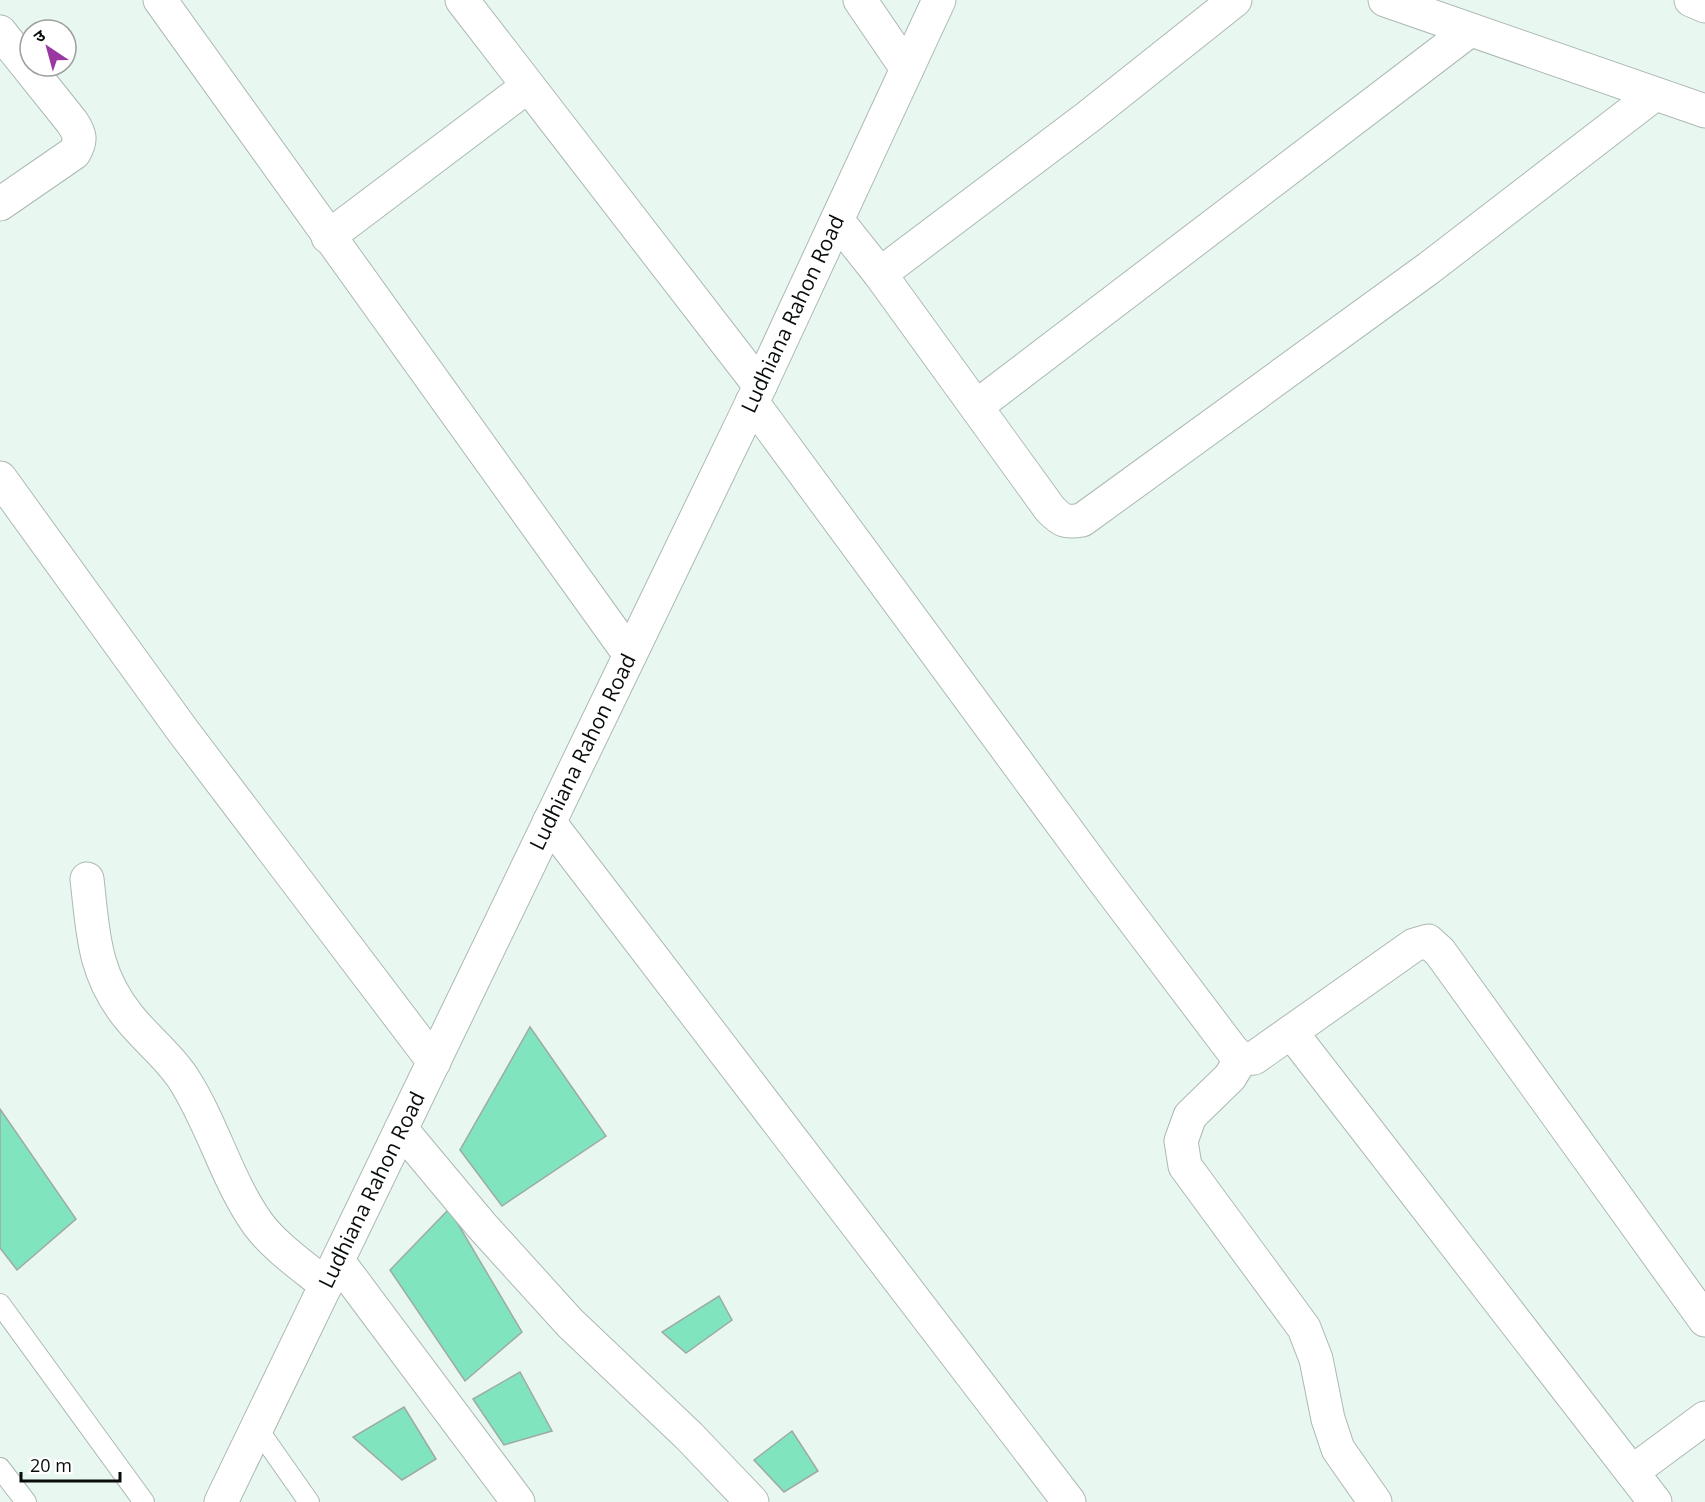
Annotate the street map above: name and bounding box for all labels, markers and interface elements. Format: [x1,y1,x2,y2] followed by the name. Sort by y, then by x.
[18,18,78,78] north arrow
[29,24,50,48] text: उ
[734,210,850,417] street label: Ludhiana Rahon Road
[522,649,642,854] street label: Ludhiana Rahon Road
[311,1087,431,1292] street label: Ludhiana Rahon Road
[21,1445,120,1483] scale bar
[30,1453,72,1477] text: 20 m

